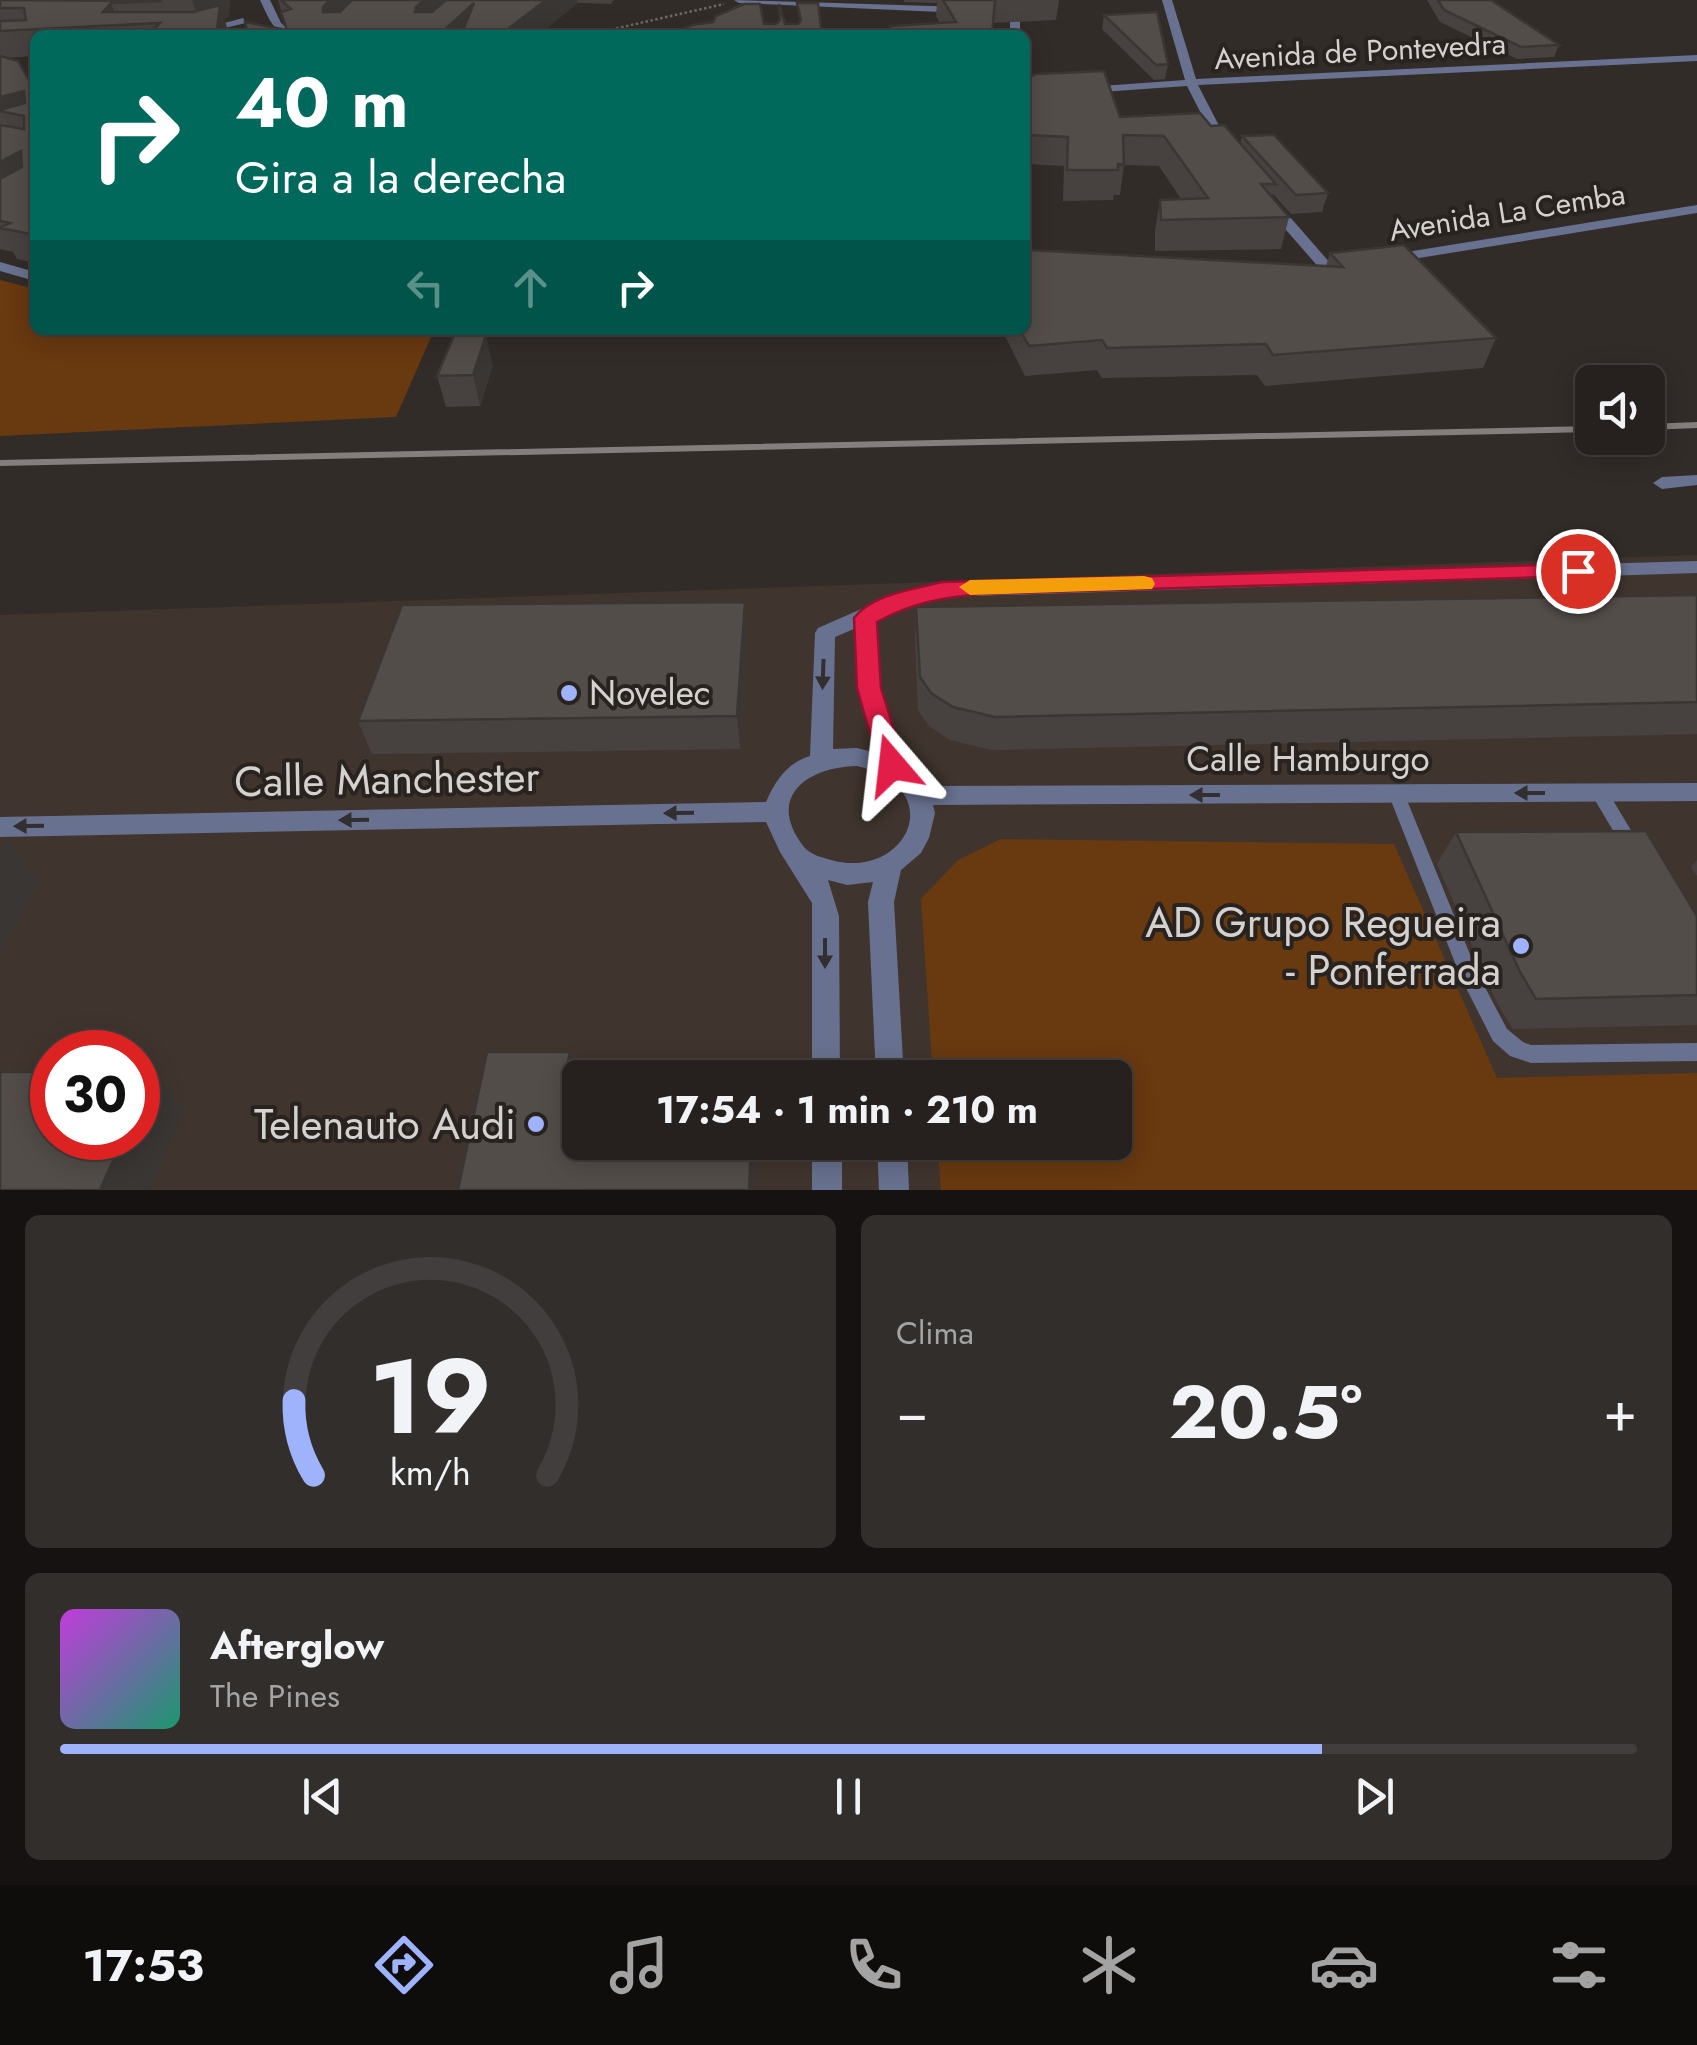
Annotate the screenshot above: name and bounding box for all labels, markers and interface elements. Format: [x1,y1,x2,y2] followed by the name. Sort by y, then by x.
[1213,22,1507,80] street label: Avenida de Pontevedra
[235,52,409,153] text: 40 m
[70,70,200,200] icon: right
[235,145,566,210] text: Gira a la derecha
[1386,172,1628,252] street label: Avenida La Cemba
[398,260,453,315] icon: left
[503,260,558,315] icon: ahead
[608,260,663,315] icon: right
[1575,365,1665,455] map controls
[1575,365,1665,455] button: sound
[1536,529,1621,614] pin
[1551,544,1606,599] icon: arrive
[815,659,831,691] one-way arrow
[589,668,710,718] place label: Novelec
[558,682,580,704] marker: Novelec
[840,713,944,817] position arrow
[1186,734,1430,784] street label: Calle Hamburgo
[234,746,541,812] street label: Calle Manchester
[1513,785,1545,801] one-way arrow
[1188,787,1220,803] one-way arrow
[662,806,694,822] one-way arrow
[337,812,369,828] one-way arrow
[12,819,44,835] one-way arrow
[1145,892,1501,1001] place label: AD Grupo Regueira - Ponferrada
[1510,935,1532,957] marker: AD Grupo Regueira - Ponferrada
[817,938,833,970] one-way arrow
[30,1030,160,1160] speed limit sign: 30
[656,1082,1038,1137] text: 17:54 · 1 min · 210 m
[254,1094,516,1155] place label: Telenauto Audi
[525,1113,547,1135] marker: Telenauto Audi
[896,1310,974,1356] text: Clima
[369,1322,492,1472] text: 19
[1169,1358,1363,1466] text: 20.5°
[896,1372,928,1452] text: −
[1603,1372,1637,1452] text: +
[390,1447,471,1498] text: km/h
[210,1618,384,1673] text: Afterglow
[210,1673,340,1719] text: The Pines
[295,1769,350,1824] icon: previous
[821,1769,876,1824] icon: pause
[1347,1769,1402,1824] icon: next
[369,1930,439,2000] icon: directions
[604,1930,674,2000] icon: music
[839,1930,909,2000] icon: phone
[1074,1930,1144,2000] icon: climate
[1309,1930,1379,2000] icon: car
[1544,1930,1614,2000] icon: filters
[83,1933,204,1998] text: 17:53

